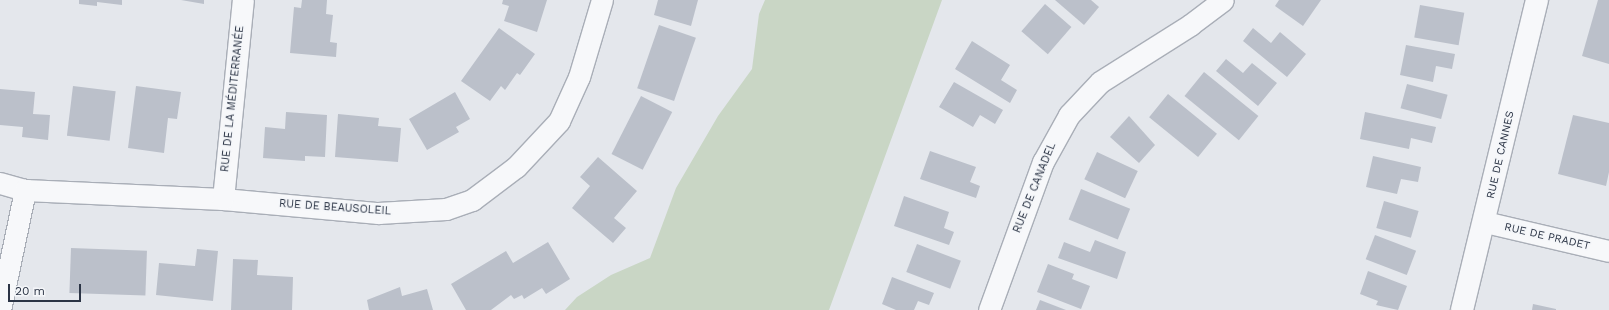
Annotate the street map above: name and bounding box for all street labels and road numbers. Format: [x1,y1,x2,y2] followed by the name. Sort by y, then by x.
[219,25,247,173] street label: RUE DE LA MÉDITERRANÉE
[1484,110,1518,200] street label: RUE DE CANNES
[1011,141,1059,235] street label: RUE DE CANADEL
[279,197,391,219] street label: RUE DE BEAUSOLEIL
[1503,221,1591,253] street label: RUE DE PRADET

